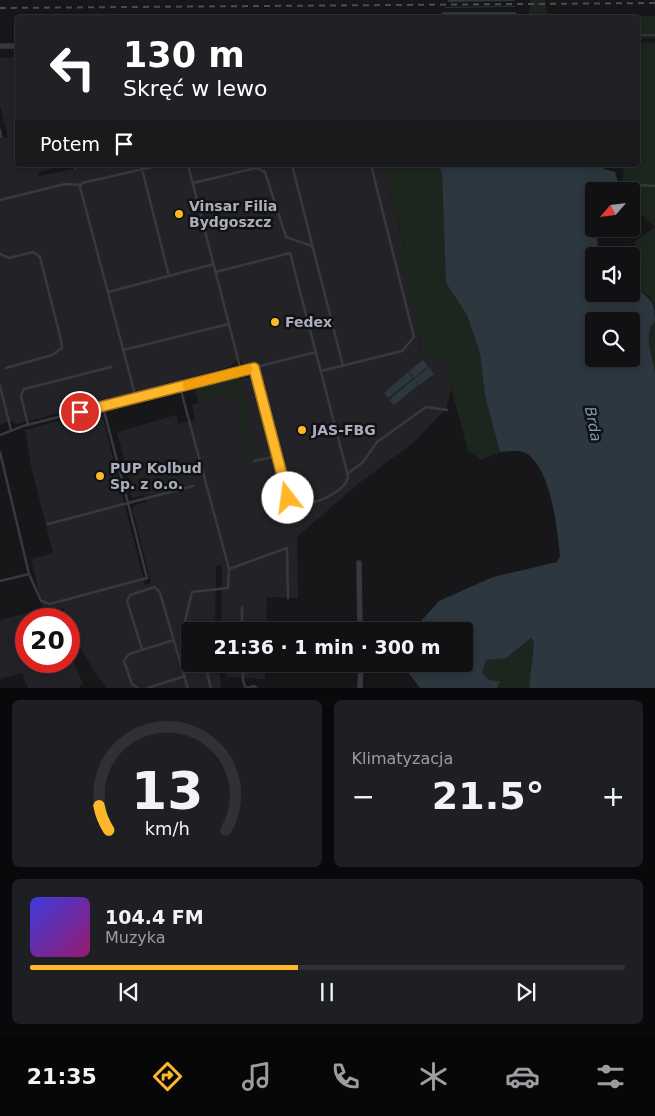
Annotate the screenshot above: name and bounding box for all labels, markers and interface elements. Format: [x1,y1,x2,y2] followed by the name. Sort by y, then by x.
[40,35,105,100] icon: left
[123,35,245,75] text: 130 m
[123,76,267,101] text: Skręć w lewo
[110,130,138,158] icon: arrive
[40,133,100,155] text: Potem
[585,182,640,238] north arrow
[585,182,640,367] map controls
[189,198,277,230] place label: Vinsar Filia Bydgoszcz
[173,208,185,220] marker: Vinsar Filia Bydgoszcz
[585,247,640,302] button: sound
[585,312,640,367] button: search
[285,314,332,330] place label: Fedex
[269,316,281,328] marker: Fedex
[59,391,101,433] pin
[66,398,94,426] icon: arrive
[581,405,605,443] water label: Brda
[311,422,376,438] place label: JAS-FBG
[296,424,308,436] marker: JAS-FBG
[110,460,202,492] place label: PUP Kolbud Sp. z o.o.
[94,470,106,482] marker: PUP Kolbud Sp. z o.o.
[261,471,313,523] position arrow
[15,608,80,673] speed limit sign: 20
[213,636,441,658] text: 21:36 · 1 min · 300 m
[352,749,453,768] text: Klimatyzacja
[131,761,203,821] text: 13
[432,774,545,818] text: 21.5°
[352,780,375,813] text: −
[602,780,625,813] text: +
[144,818,189,839] text: km/h
[105,906,204,928] text: 104.4 FM
[105,928,166,947] text: Muzyka
[115,978,143,1006] icon: previous
[313,978,341,1006] icon: pause
[512,978,540,1006] icon: next
[150,1059,185,1094] icon: directions
[239,1059,274,1094] icon: music
[328,1059,363,1094] icon: phone
[416,1059,451,1094] icon: climate
[505,1059,540,1094] icon: car
[593,1059,628,1094] icon: filters
[27,1064,97,1089] text: 21:35

